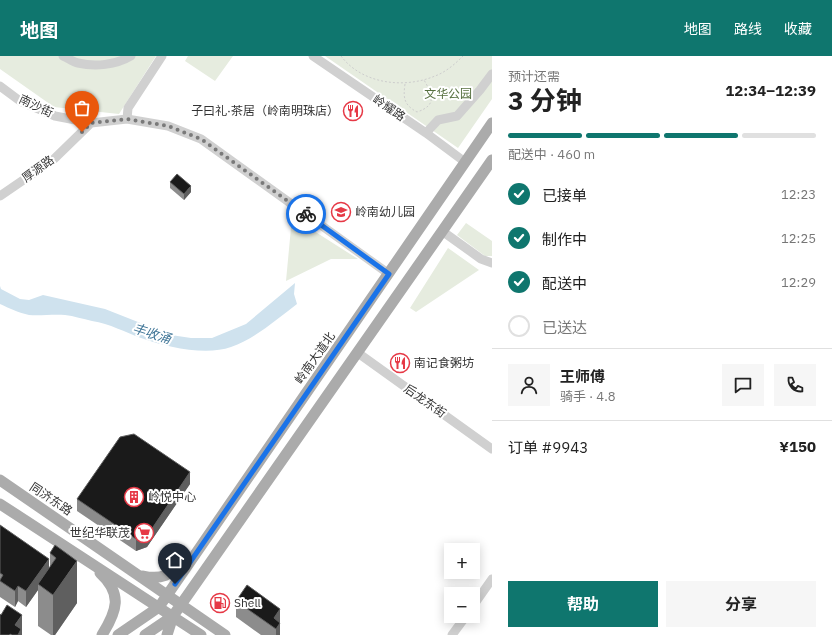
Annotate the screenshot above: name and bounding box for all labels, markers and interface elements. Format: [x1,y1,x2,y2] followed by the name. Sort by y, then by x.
[20,18,58,42] text: 地图
[684,20,712,38] text: 地图
[734,20,762,38] text: 路线
[784,20,812,38] text: 收藏
[508,68,560,85] text: 预计还需
[725,81,816,100] text: 12:34–12:39
[508,83,582,117] text: 3 分钟
[424,86,472,101] park label: 文华公园
[17,91,56,120] street label: 南沙街
[65,91,99,132] pin
[370,91,408,124] street label: 岭耀路
[71,97,93,119] icon: bag
[342,100,364,122] restaurant icon: 子曰礼·茶居（岭南明珠店）
[191,103,339,118] place label: 子曰礼·茶居（岭南明珠店）
[508,146,595,163] text: 配送中 · 460 m
[19,152,57,185] street label: 厚源路
[508,183,530,205] icon: check
[542,186,587,205] text: 已接单
[781,186,816,203] text: 12:23
[286,194,326,234] courier
[330,201,352,223] school or university icon: 岭南幼儿园
[295,203,317,225] icon: bike
[355,204,415,219] place label: 岭南幼儿园
[508,227,530,249] icon: check
[542,230,587,249] text: 制作中
[781,230,816,247] text: 12:25
[508,271,530,293] icon: check
[542,274,587,293] text: 配送中
[781,274,816,291] text: 12:29
[542,318,587,337] text: 已送达
[131,320,175,348] water label: 丰收涌
[291,329,338,387] street label: 岭南大道北
[389,352,411,374] restaurant icon: 南记食粥坊
[414,355,474,370] place label: 南记食粥坊
[508,364,550,406] button: person
[722,364,764,406] button: chat
[774,364,816,406] button: phone
[560,367,605,386] text: 王师傅
[401,381,449,421] street label: 后龙东街
[560,388,616,405] text: 骑手 · 4.8
[779,437,816,456] text: ¥150
[508,438,588,457] text: 订单 #9943
[27,479,75,518] street label: 同济东路
[123,486,145,508] building icon: 岭悦中心
[148,489,196,504] place label: 岭悦中心
[133,522,155,544] supermarket icon: 世纪华联茂
[70,525,130,540] place label: 世纪华联茂
[158,543,192,584] pin
[444,543,480,623] map controls
[444,543,480,579] button: +
[164,549,186,571] icon: home
[508,581,658,627] button: 帮助
[666,581,816,627] button: 分享
[444,587,480,623] button: −
[209,592,231,614] fuel station icon: Shell
[234,595,261,610] place label: Shell

